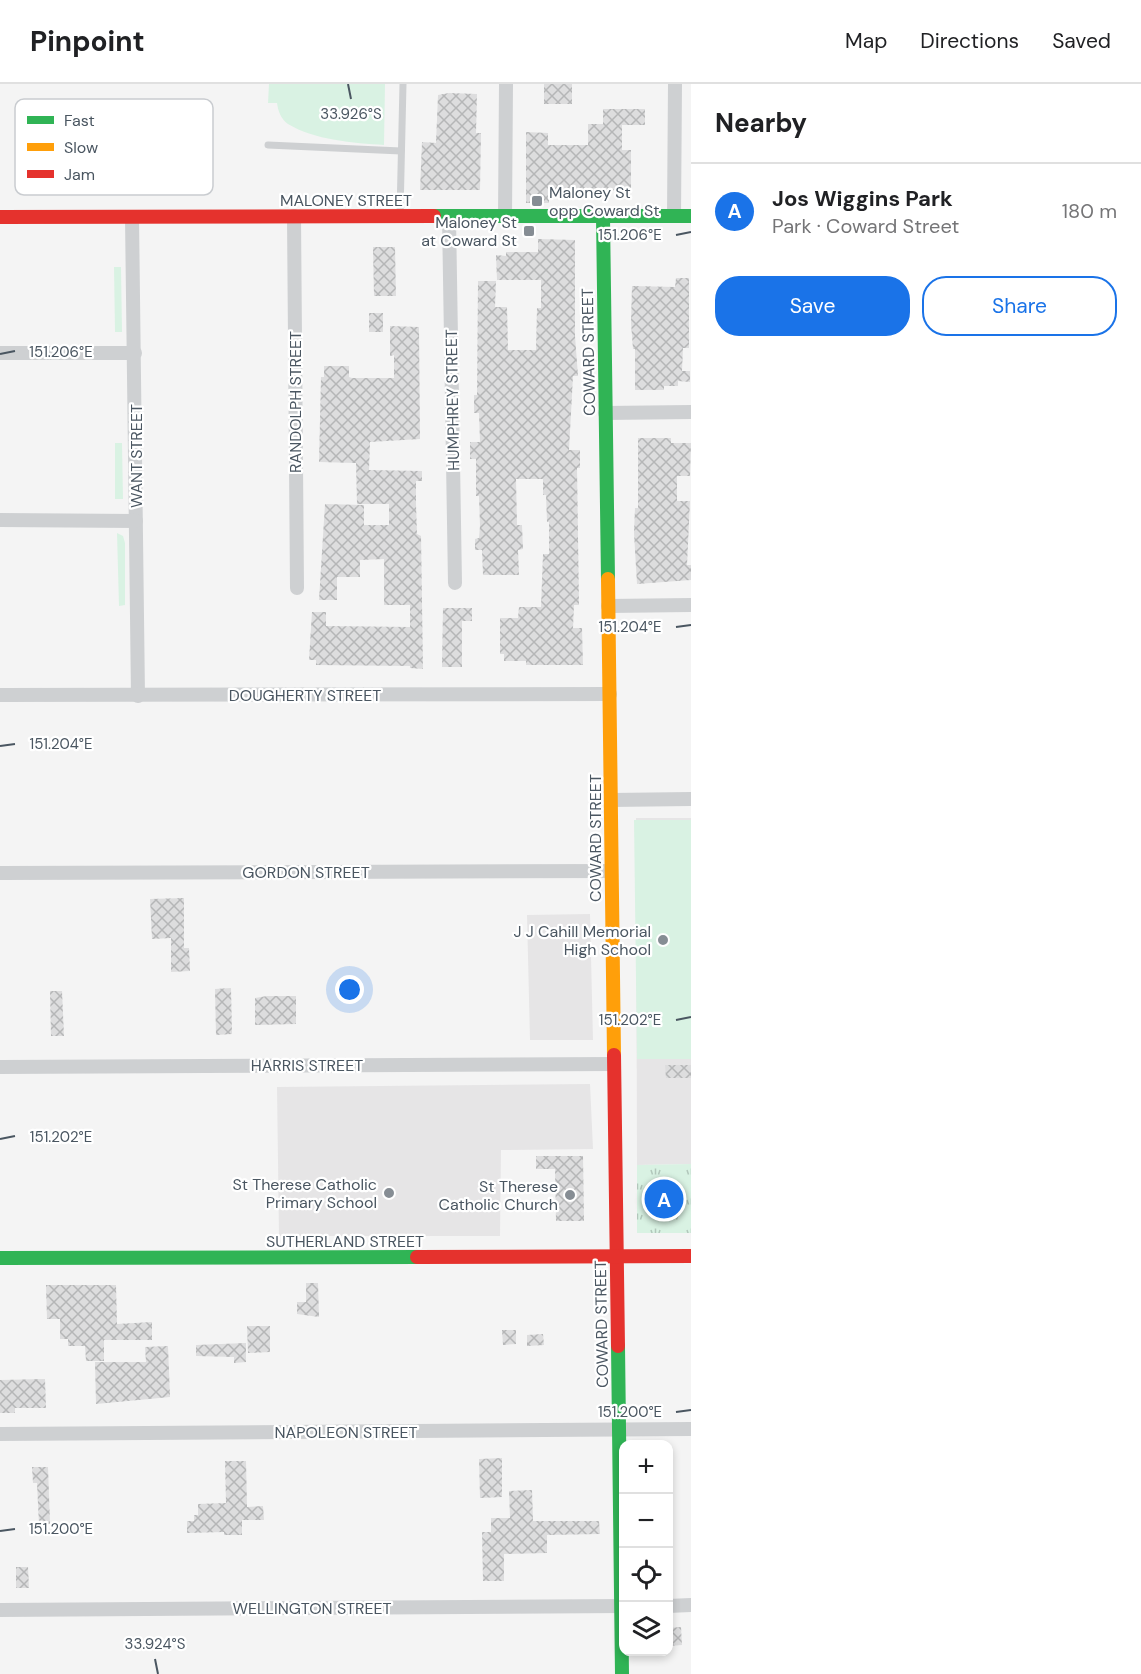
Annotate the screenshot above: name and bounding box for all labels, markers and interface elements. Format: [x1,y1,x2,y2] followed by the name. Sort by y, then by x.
[30,23,145,60] text: Pinpoint
[845,27,887,55] text: Map
[920,27,1019,55] text: Directions
[1052,27,1111,55] text: Saved
[15,99,213,195] legend
[320,104,382,124] text: 33.926°S
[715,106,807,140] text: Nearby
[64,110,95,131] text: Fast
[64,137,98,158] text: Slow
[64,164,95,185] text: Jam
[549,182,660,221] place label: Maloney St opp Coward St
[772,184,953,213] text: Jos Wiggins Park
[280,190,412,211] street label: MALONEY STREET
[530,194,544,208] marker: Maloney St opp Coward St
[727,198,742,224] text: A
[1062,198,1117,224] text: 180 m
[421,212,517,251] place label: Maloney St at Coward St
[772,213,959,239] text: Park · Coward Street
[522,224,536,238] marker: Maloney St at Coward St
[598,225,662,245] text: 151.206°E
[715,276,910,336] button: Save
[922,276,1117,336] button: Share
[577,288,600,416] street label: COWARD STREET
[441,329,464,471] street label: HUMPHREY STREET
[285,331,306,473] street label: RANDOLPH STREET
[29,342,93,362] text: 151.206°E
[126,404,147,508] street label: WANT STREET
[599,617,661,637] text: 151.204°E
[229,685,381,706] street label: DOUGHERTY STREET
[30,734,92,754] text: 151.204°E
[585,774,606,902] street label: COWARD STREET
[242,862,370,883] street label: GORDON STREET
[514,921,651,960] place label: J J Cahill Memorial High School
[656,933,670,947] marker: J J Cahill Memorial High School
[335,975,364,1004] your location
[599,1010,661,1030] text: 151.202°E
[251,1055,363,1076] street label: HARRIS STREET
[30,1127,92,1147] text: 151.202°E
[232,1174,377,1213] place label: St Therese Catholic Primary School
[438,1176,558,1215] place label: St Therese Catholic Church
[644,1176,684,1222] pin: A
[382,1186,396,1200] marker: St Therese Catholic Primary School
[563,1188,577,1202] marker: St Therese Catholic Church
[266,1231,424,1252] street label: SUTHERLAND STREET
[590,1260,613,1388] street label: COWARD STREET
[598,1402,662,1422] text: 151.200°E
[274,1422,418,1443] street label: NAPOLEON STREET
[619,1440,673,1656] map controls
[619,1440,673,1494] button: +
[619,1494,673,1548] button: −
[29,1519,93,1539] text: 151.200°E
[619,1548,673,1602] button: locate
[233,1598,391,1619] street label: WELLINGTON STREET
[619,1602,673,1656] button: layers
[125,1634,186,1654] text: 33.924°S

